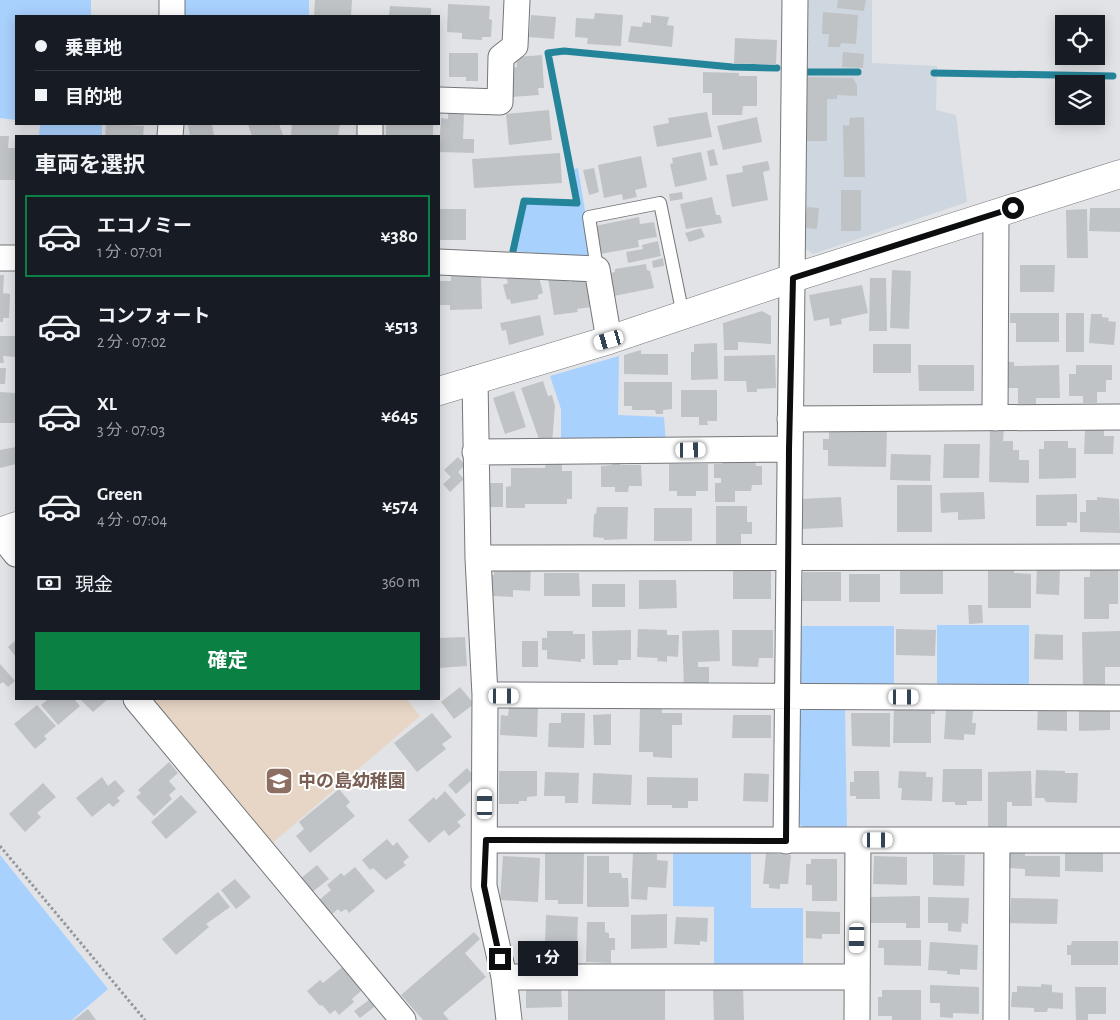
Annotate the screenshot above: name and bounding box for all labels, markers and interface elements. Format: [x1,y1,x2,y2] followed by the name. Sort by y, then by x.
[1055,15,1105,125] map controls
[1055,15,1105,65] button: locate
[65,39,122,58] text: 乗車地
[1055,75,1105,125] button: layers
[65,88,122,107] text: 目的地
[35,154,145,176] text: 車両を選択
[1002,197,1024,219] route start
[37,214,82,259] icon: car
[97,217,192,236] text: エコノミー
[381,227,418,246] text: ¥380
[97,244,163,260] text: 1 分 · 07:01
[37,304,82,349] icon: car
[97,307,210,326] text: コンフォート
[385,317,418,336] text: ¥513
[592,329,625,351] car
[97,334,166,350] text: 2 分 · 07:02
[37,394,82,439] icon: car
[97,395,117,414] text: XL
[381,407,418,426] text: ¥645
[97,422,165,438] text: 3 分 · 07:03
[675,442,706,458] car
[37,484,82,529] icon: car
[97,485,143,504] text: Green
[382,497,418,516] text: ¥574
[97,512,167,528] text: 4 分 · 07:04
[35,569,63,597] icon: cash
[382,574,420,590] text: 360 m
[75,576,113,595] text: 現金
[35,632,420,690] button: 確定
[489,689,519,704] car
[889,690,919,705] car
[264,766,294,796] school or university icon: 中の島幼稚園
[298,771,406,791] place label: 中の島幼稚園
[477,789,492,819] car
[863,833,893,848] car
[849,923,864,953] car
[518,942,578,976] callout: 1 分
[489,948,511,970] route end
[536,950,560,966] text: 1 分

